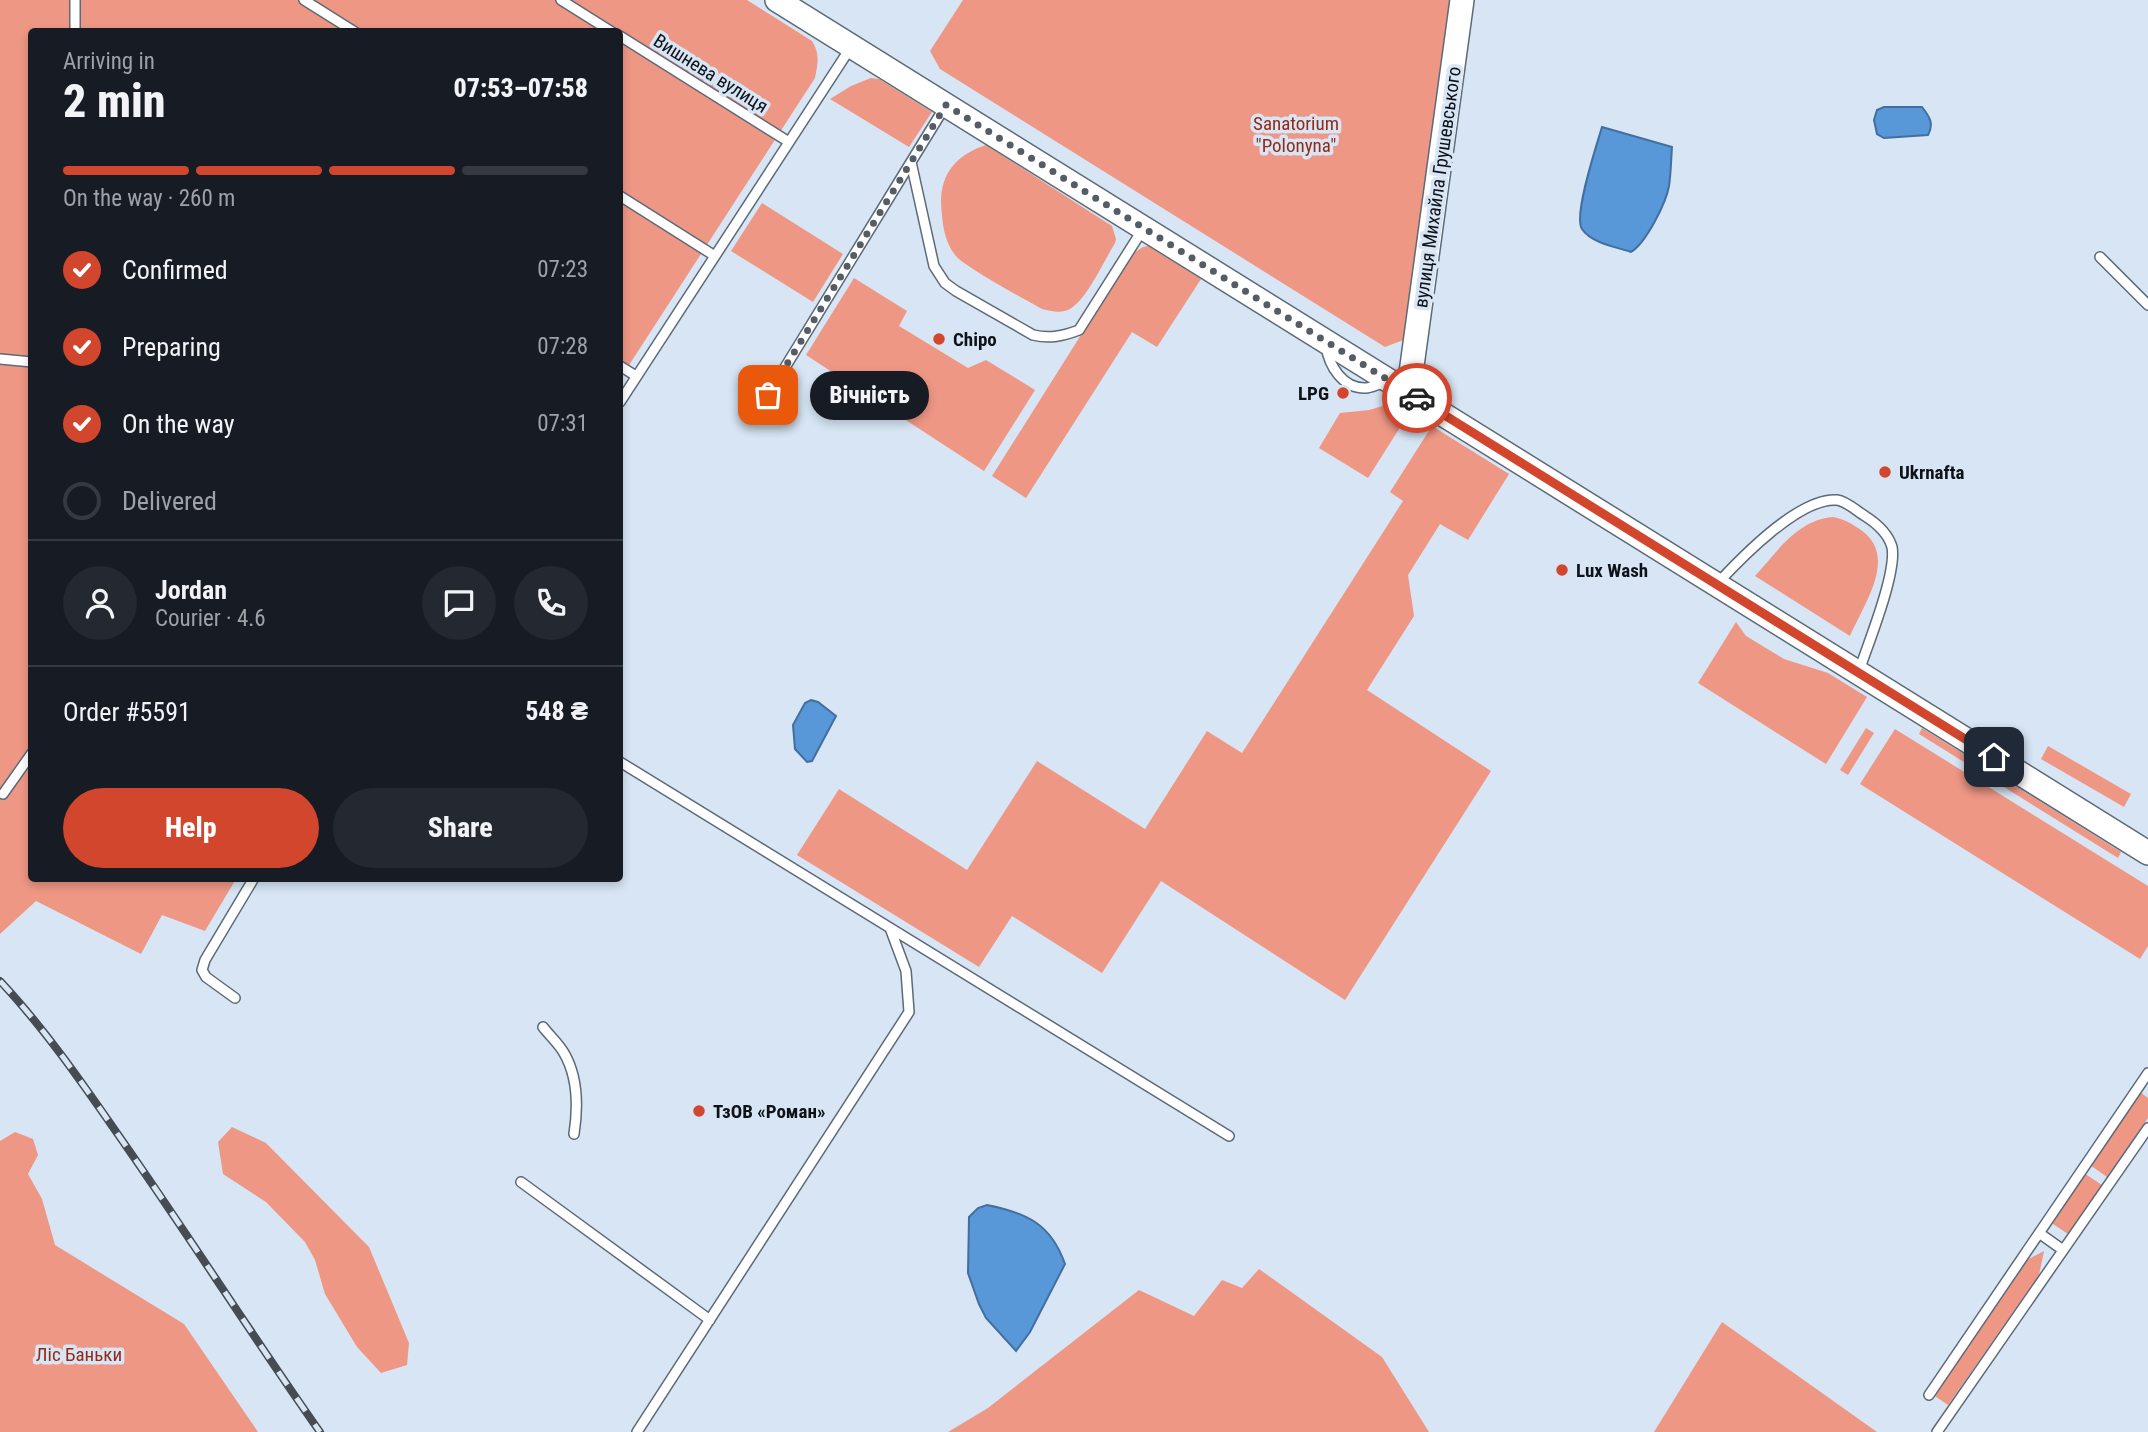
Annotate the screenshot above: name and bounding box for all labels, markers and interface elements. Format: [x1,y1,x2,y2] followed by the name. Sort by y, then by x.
[649,29,772,118] street label: Вишнева вулиця
[63,48,155,75] text: Arriving in
[1409,65,1466,309] street label: вулиця Михайла Грушевського
[454,73,588,103] text: 07:53–07:58
[63,74,166,128] text: 2 min
[1253,112,1339,157] park label: Sanatorium "Polonyna"
[63,185,235,212] text: On the way · 260 m
[63,251,101,289] icon: check
[122,255,228,285] text: Confirmed
[537,256,588,283] text: 07:23
[63,328,101,366] icon: check
[953,328,997,351] place label: Chipo
[931,331,947,347] marker: Chipo
[122,332,221,362] text: Preparing
[537,333,588,360] text: 07:28
[1382,363,1452,433] courier
[738,365,798,425] pin
[810,370,929,420] callout: Вічність
[749,376,787,414] icon: bag
[1398,379,1436,417] icon: car
[829,382,910,409] text: Вічність
[1298,382,1329,405] place label: LPG
[1335,385,1351,401] marker: LPG
[63,405,101,443] icon: check
[122,409,235,439] text: On the way
[537,410,588,437] text: 07:31
[1899,461,1965,484] place label: Ukrnafta
[1877,464,1893,480] marker: Ukrnafta
[122,486,217,516] text: Delivered
[1576,559,1648,582] place label: Lux Wash
[1554,562,1570,578] marker: Lux Wash
[63,566,137,640] button: person
[422,566,496,640] button: chat
[514,566,588,640] button: phone
[155,575,227,605] text: Jordan
[155,605,266,632] text: Courier · 4.6
[525,696,588,726] text: 548 ₴
[63,697,191,727] text: Order #5591
[1964,727,2024,787] pin
[1975,738,2013,776] icon: home
[63,788,319,868] button: Help
[333,788,588,868] button: Share
[713,1100,825,1123] place label: ТзОВ «Роман»
[691,1103,707,1119] marker: ТзОВ «Роман»
[36,1343,122,1366] park label: Ліс Баньки

